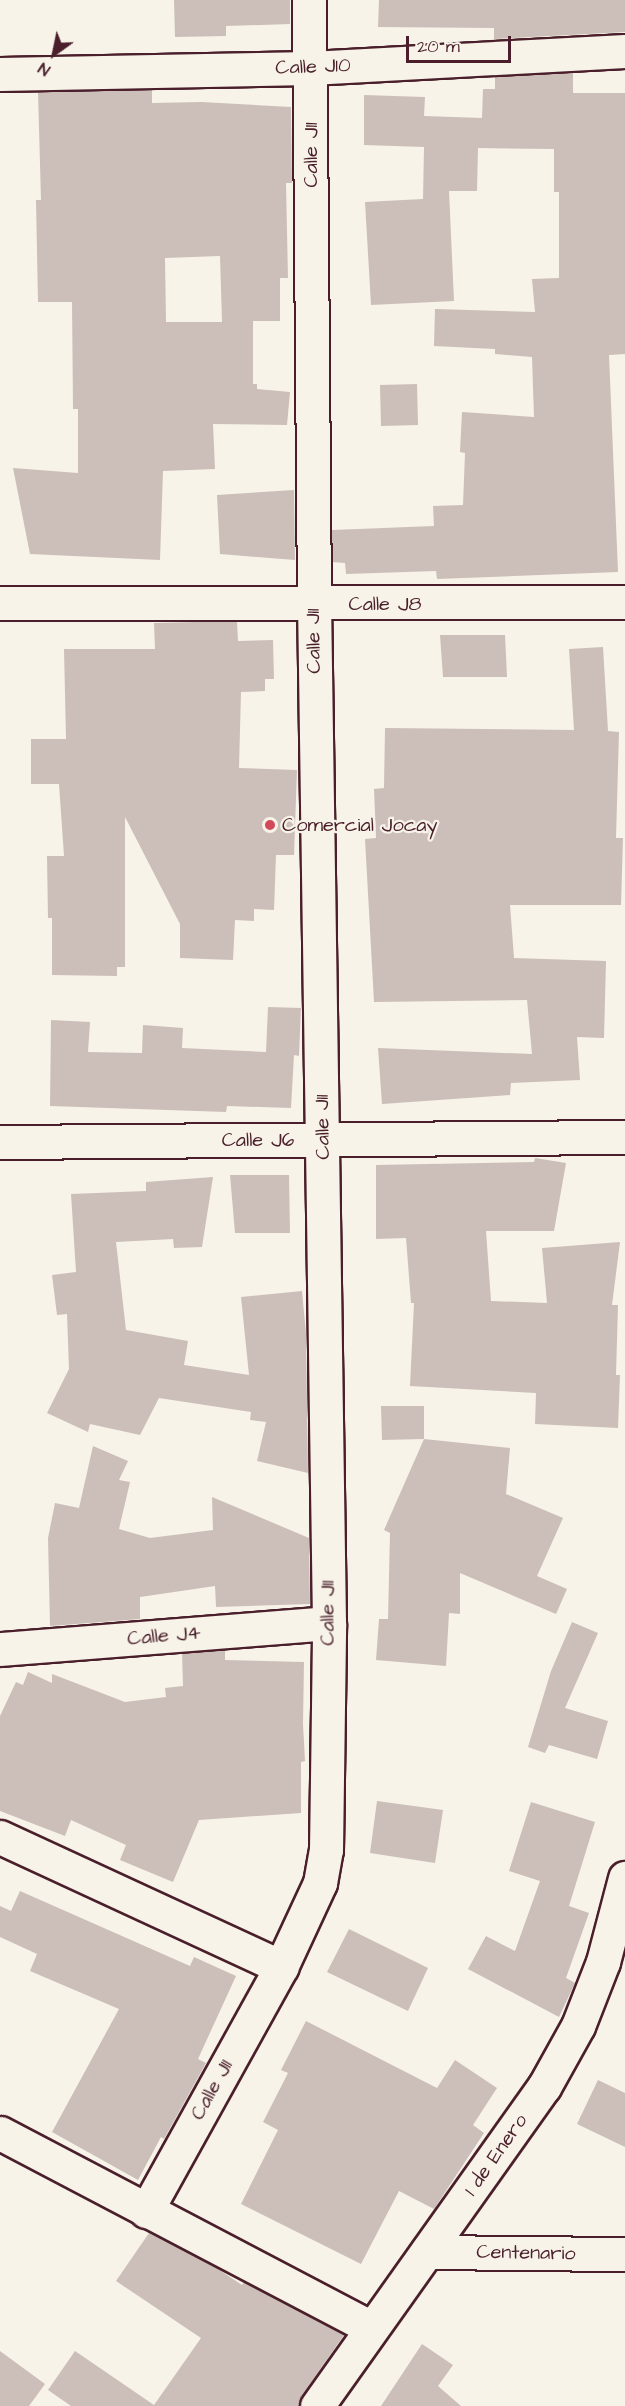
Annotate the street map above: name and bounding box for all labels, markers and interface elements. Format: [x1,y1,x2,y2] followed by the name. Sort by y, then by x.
[24,24,84,84] north arrow
[409,24,514,62] scale bar
[417,34,460,59] text: 20 m
[275,54,351,80] street label: Calle J10
[34,57,54,81] text: N
[299,122,323,188] street label: Calle J11
[348,592,422,616] street label: Calle J8
[301,608,327,674] street label: Calle J11
[282,813,437,837] place label: Comercial Jocay
[263,818,277,832] marker: Comercial Jocay
[310,1094,336,1160] street label: Calle J11
[222,1128,294,1152] street label: Calle J6
[316,1580,340,1646] street label: Calle J11
[126,1621,202,1651] street label: Calle J4
[186,2056,238,2124] street label: Calle J11
[459,2109,533,2201] street label: 1 de Enero
[476,2240,576,2266] street label: Centenario

